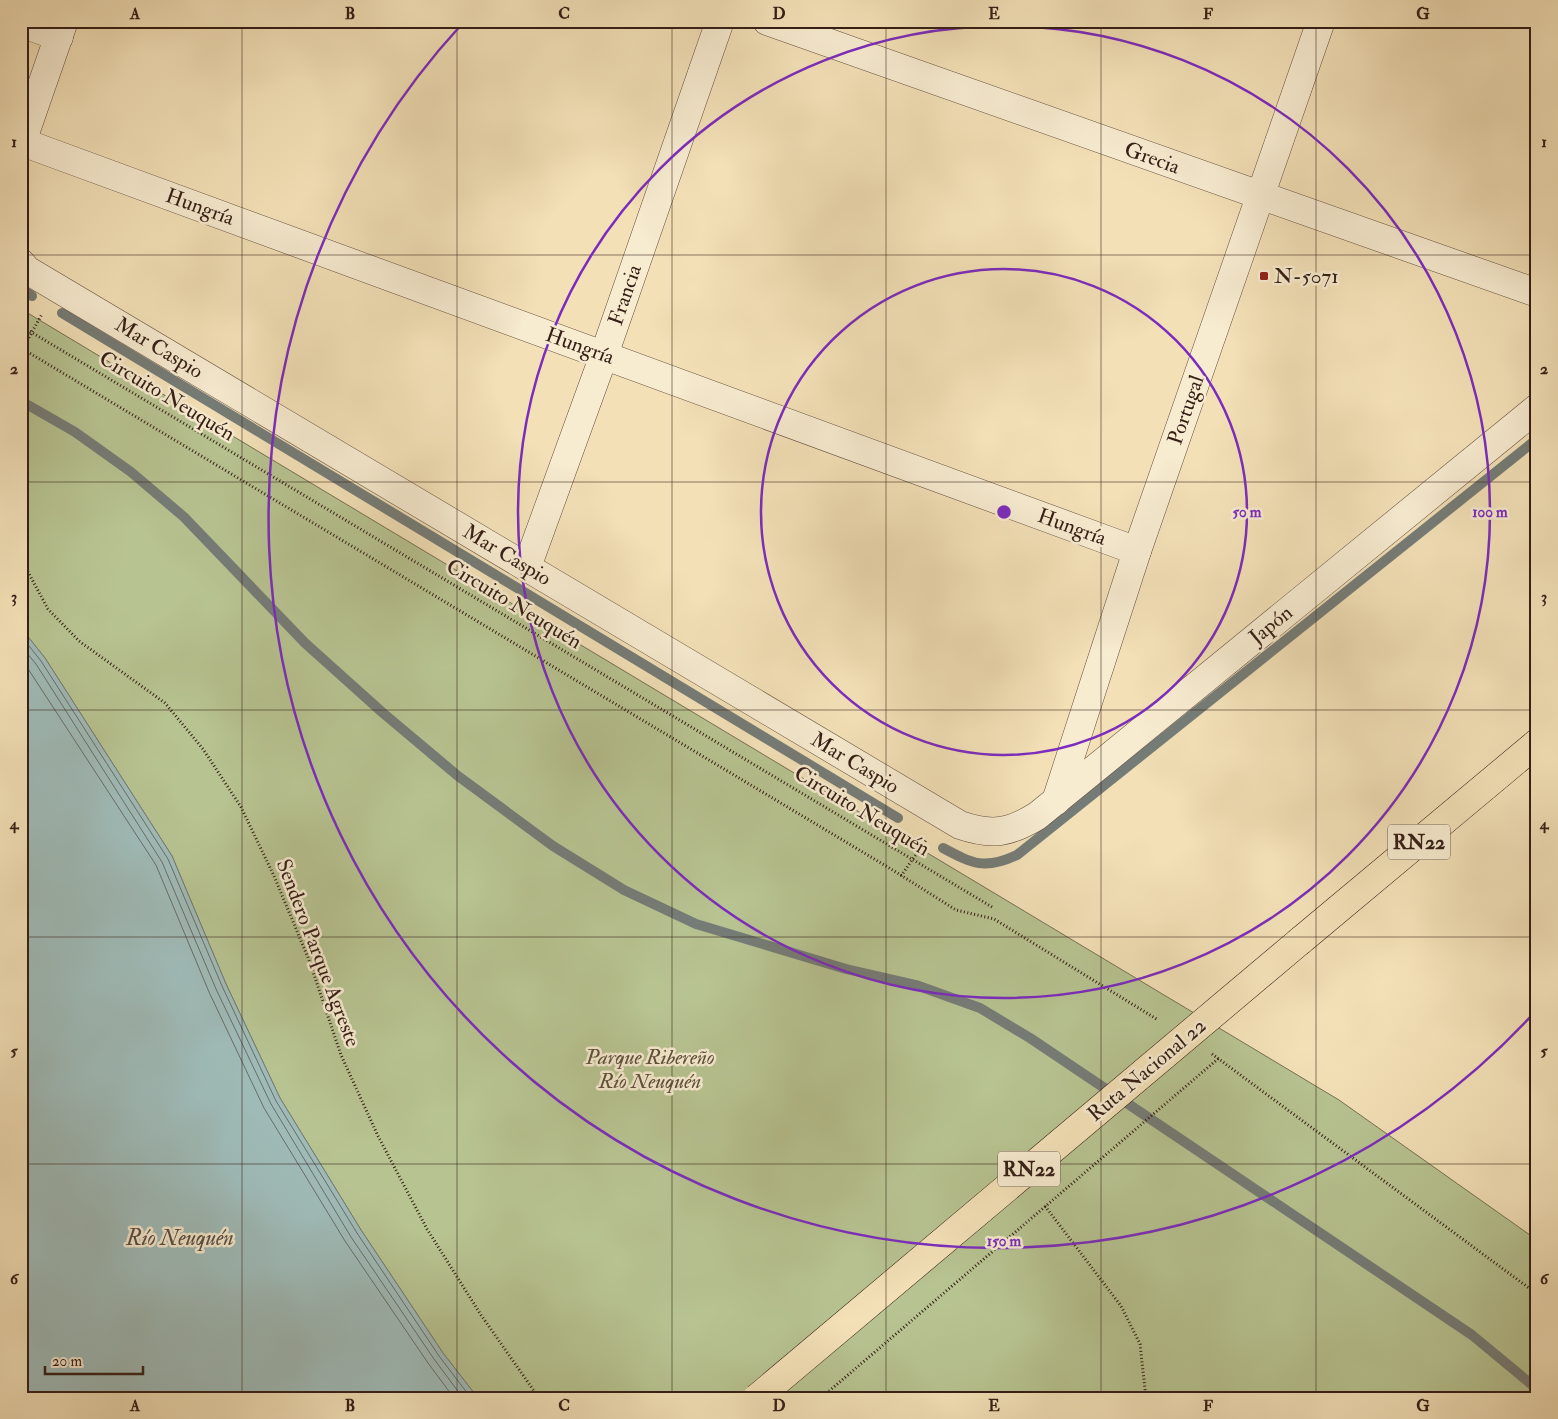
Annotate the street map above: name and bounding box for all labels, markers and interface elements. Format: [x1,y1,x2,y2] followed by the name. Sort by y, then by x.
[129,4,141,24] text: A
[345,4,355,24] text: B
[558,4,570,24] text: C
[772,4,786,24] text: D
[988,4,1000,24] text: E
[1203,4,1213,24] text: F
[1416,4,1430,24] text: G
[11,132,17,152] text: 1
[1541,132,1547,152] text: 1
[1121,136,1184,181] street label: Grecia
[162,182,238,232] street label: Hungría
[602,261,648,329] street label: Francia
[1274,263,1339,290] place label: N-5071
[1258,270,1270,282] marker: N-5071
[110,311,208,385] street label: Mar Caspio
[542,321,618,371] street label: Hungría
[94,345,240,447] street label: Circuito Neuquén
[10,359,18,379] text: 2
[1540,359,1548,379] text: 2
[1162,371,1211,448] street label: Portugal
[1034,502,1110,552] street label: Hungría
[995,503,1013,521] centre of rings
[1233,503,1262,522] text: 50 m
[1472,503,1508,522] text: 100 m
[458,518,556,592] street label: Mar Caspio
[441,553,587,655] street label: Circuito Neuquén
[11,587,17,607] text: 3
[1541,587,1547,607] text: 3
[1243,599,1298,651] street label: Japón
[806,726,904,800] street label: Mar Caspio
[789,760,935,862] street label: Circuito Neuquén
[9,814,20,834] text: 4
[1539,814,1550,834] text: 4
[1388,824,1450,860] road number: RN22
[270,855,366,1051] street label: Sendero Parque Agreste
[1082,1012,1212,1128] street label: Ruta Nacional 22
[10,1041,18,1061] text: 5
[1540,1041,1548,1061] text: 5
[585,1044,714,1095] park label: Parque Ribereño Río Neuquén
[998,1152,1060,1186] road number: RN22
[125,1224,234,1252] water label: Río Neuquén
[987,1232,1021,1251] text: 150 m
[10,1269,20,1289] text: 6
[1540,1269,1550,1289] text: 6
[45,1344,142,1376] scale bar
[52,1352,82,1371] text: 20 m
[129,1396,141,1416] text: A
[345,1396,355,1416] text: B
[558,1396,570,1416] text: C
[772,1396,786,1416] text: D
[988,1396,1000,1416] text: E
[1203,1396,1213,1416] text: F
[1416,1396,1430,1416] text: G

